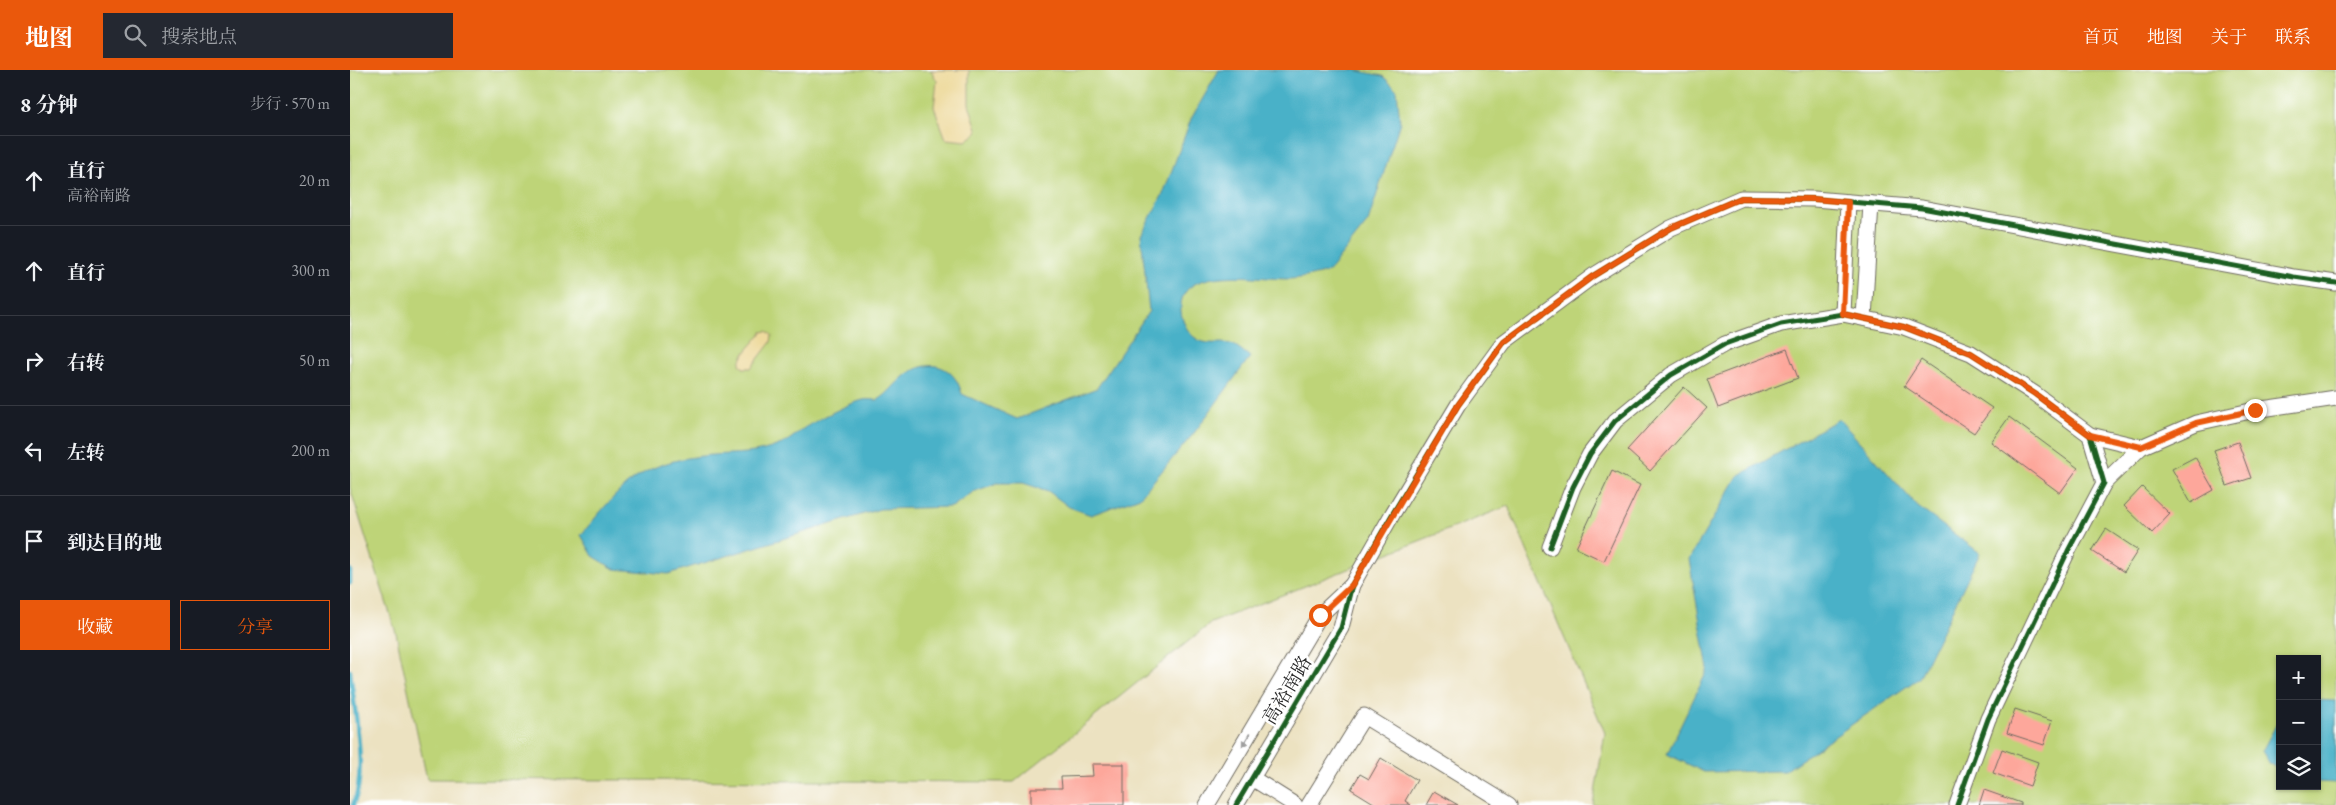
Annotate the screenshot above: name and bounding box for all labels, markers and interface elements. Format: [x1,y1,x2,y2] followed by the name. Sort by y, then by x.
[103,13,453,58] search box
[121,21,149,49] icon: search
[25,22,73,53] text: 地图
[161,24,237,49] text: 搜索地点
[2083,25,2119,48] text: 首页
[2147,25,2183,48] text: 地图
[2211,25,2247,48] text: 关于
[2275,25,2311,48] text: 联系
[20,91,78,118] text: 8 分钟
[250,93,330,114] text: 步行 · 570 m
[67,158,105,183] text: 直行
[20,167,48,195] icon: ahead
[299,170,330,191] text: 20 m
[67,185,131,206] text: 高裕南路
[20,257,48,285] icon: ahead
[67,260,105,285] text: 直行
[291,260,330,281] text: 300 m
[20,347,48,375] icon: right
[67,350,105,375] text: 右转
[299,350,330,371] text: 50 m
[2244,399,2267,422] route end
[20,437,48,465] icon: left
[67,440,105,465] text: 左转
[291,440,330,461] text: 200 m
[20,527,48,555] icon: arrive
[67,530,162,555] text: 到达目的地
[20,600,170,650] button: 收藏
[180,600,330,650] button: 分享
[1309,604,1332,627] route start
[1257,651,1317,729] street label: 高裕南路
[2276,655,2321,790] map controls
[2276,655,2321,700] button: +
[2276,700,2321,745] button: −
[1241,734,1250,747] one-way arrow
[2276,745,2321,790] button: layers

